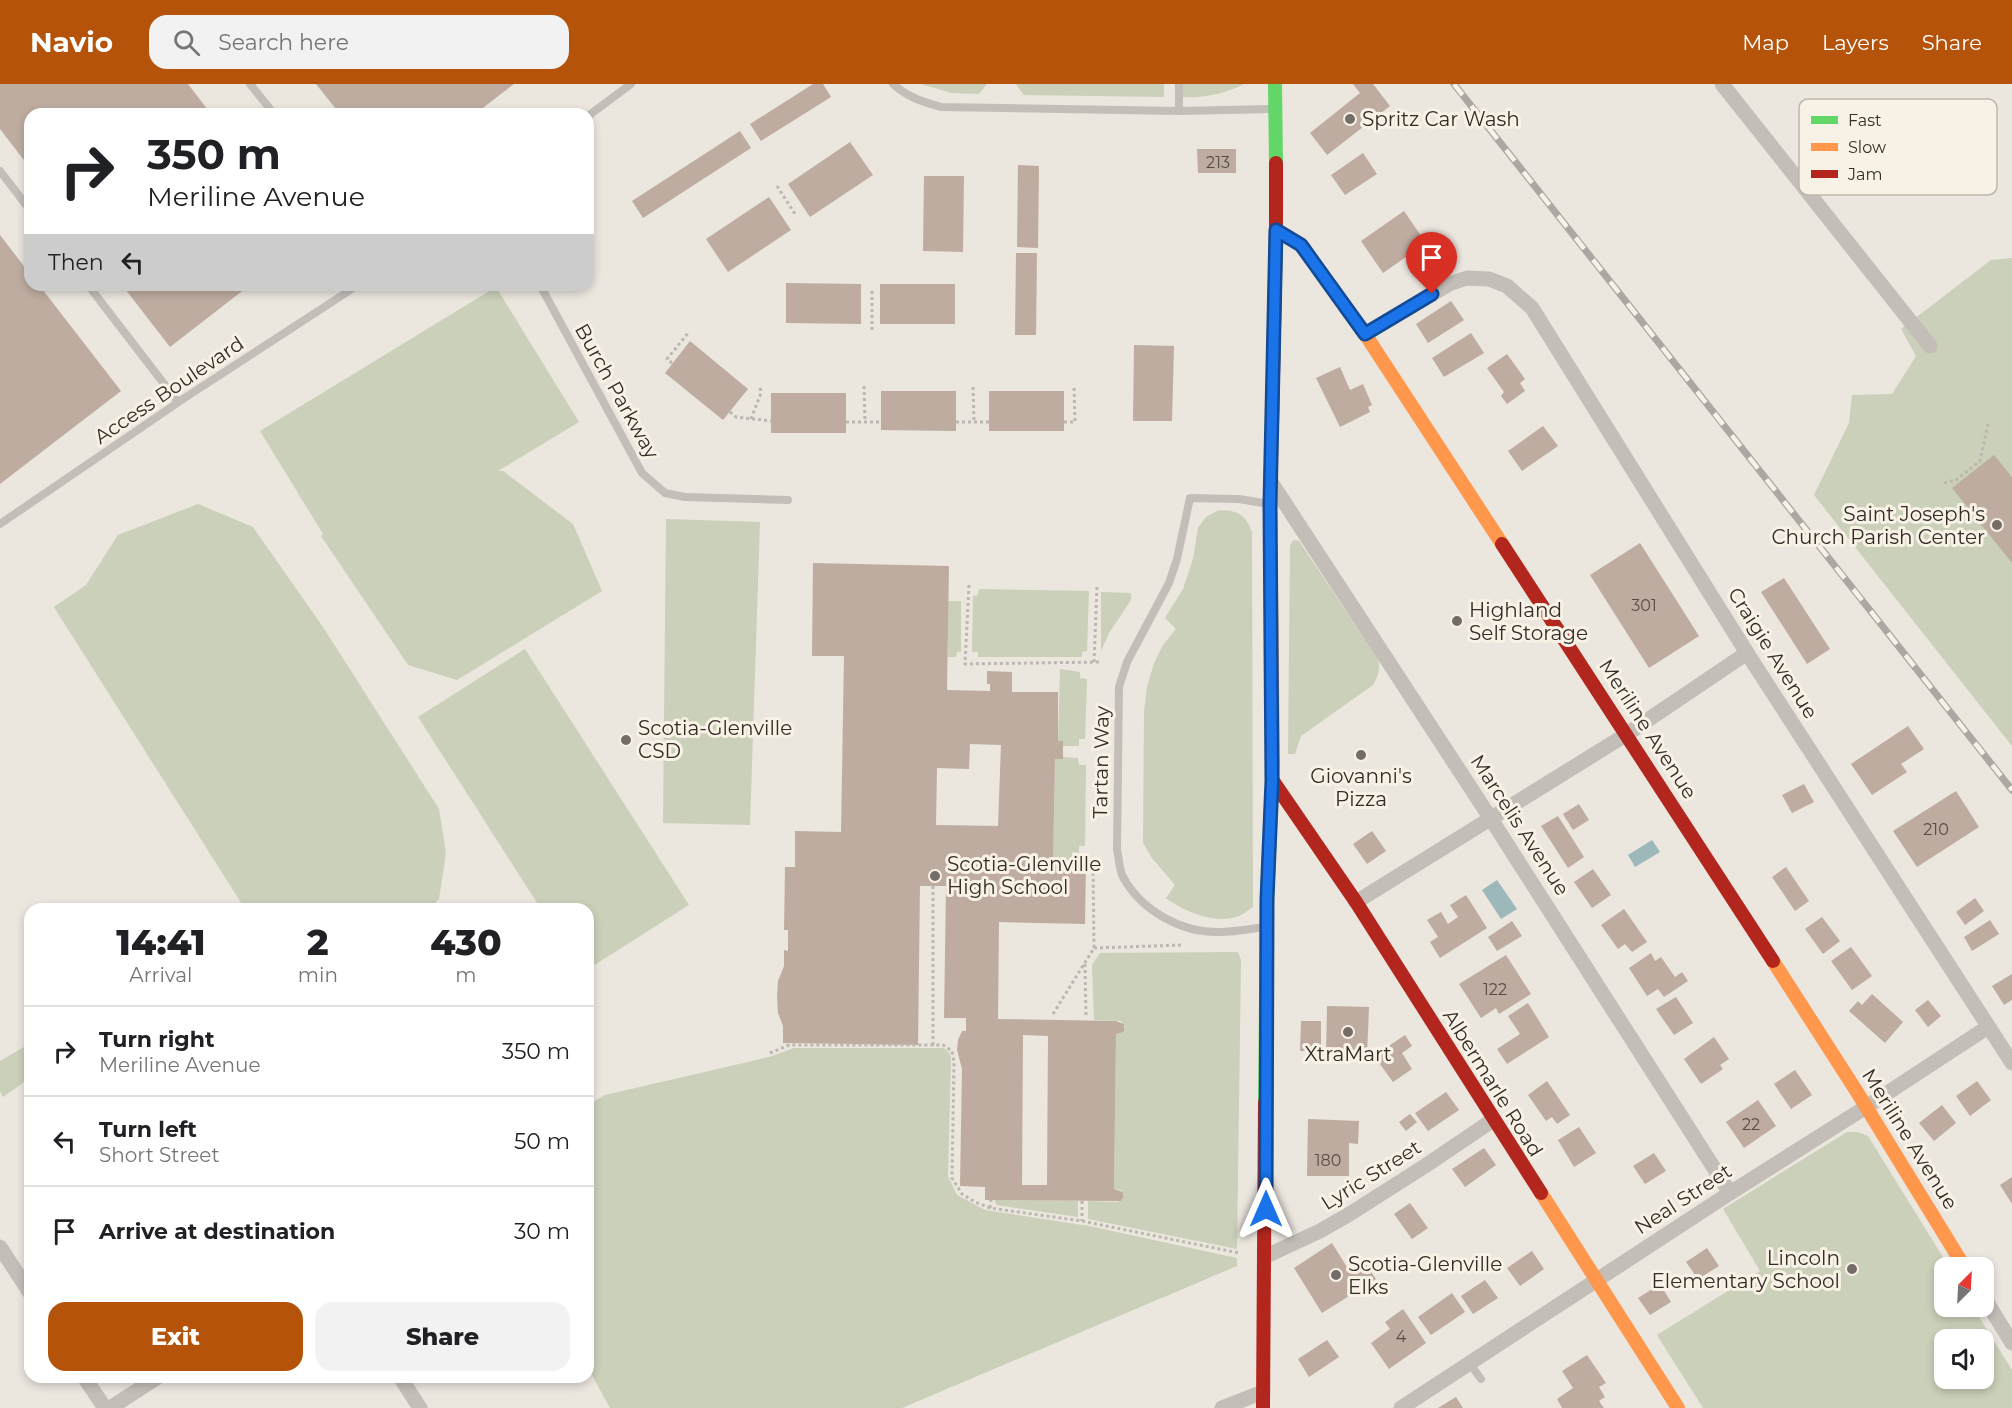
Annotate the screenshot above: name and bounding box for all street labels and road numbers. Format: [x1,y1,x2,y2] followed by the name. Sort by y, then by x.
[570,319,664,463] street label: Burch Parkway
[90,331,248,449] street label: Access Boulevard
[1723,583,1823,723] street label: Craigie Avenue
[1594,655,1702,803] street label: Meriline Avenue
[1088,705,1114,819] street label: Tartan Way
[1466,750,1574,900] street label: Marcelis Avenue
[1438,1005,1548,1161] street label: Albermarle Road
[1857,1064,1963,1214] street label: Meriline Avenue
[1317,1135,1425,1215] street label: Lyric Street
[1630,1159,1736,1239] street label: Neal Street

